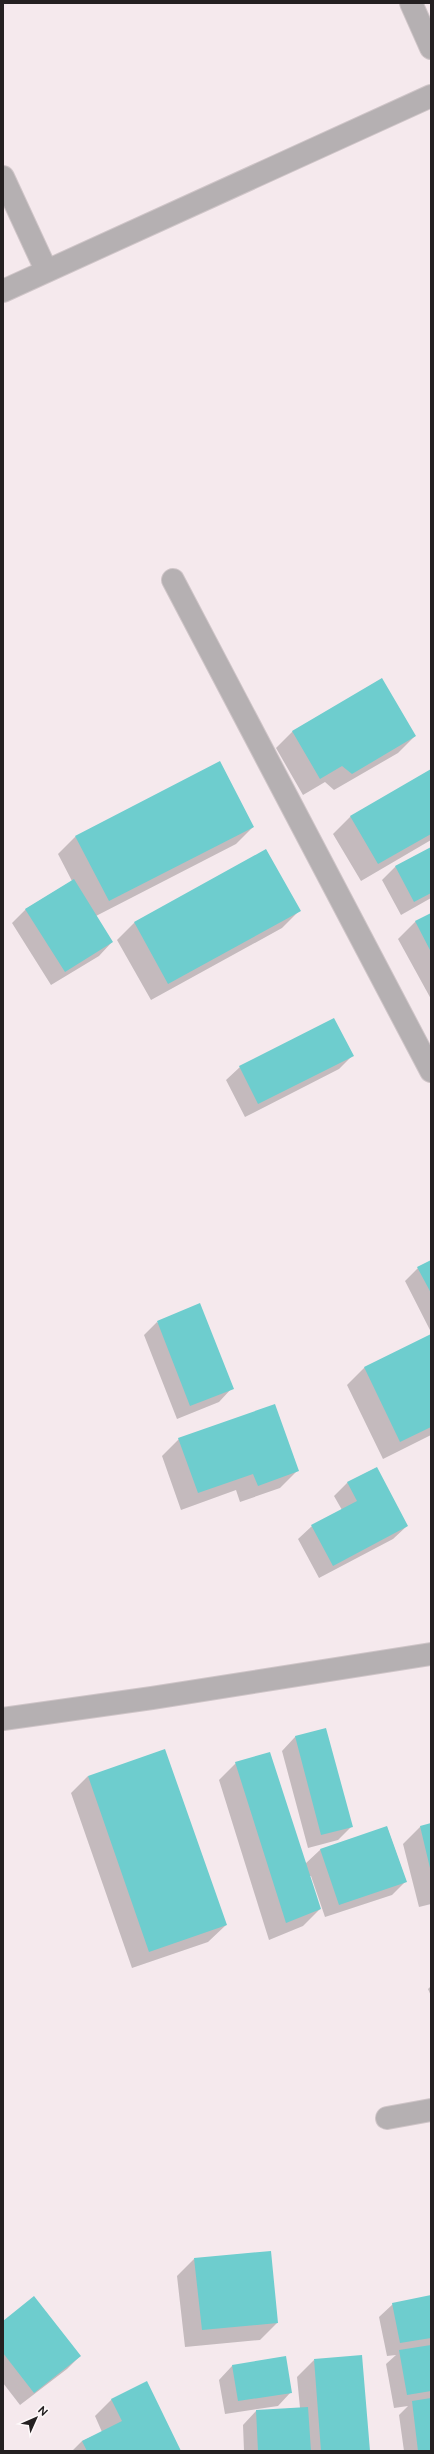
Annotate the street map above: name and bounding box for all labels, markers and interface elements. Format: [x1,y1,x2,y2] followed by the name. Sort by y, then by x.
[16,2398,56,2438] north arrow
[35,2404,50,2419] text: N

